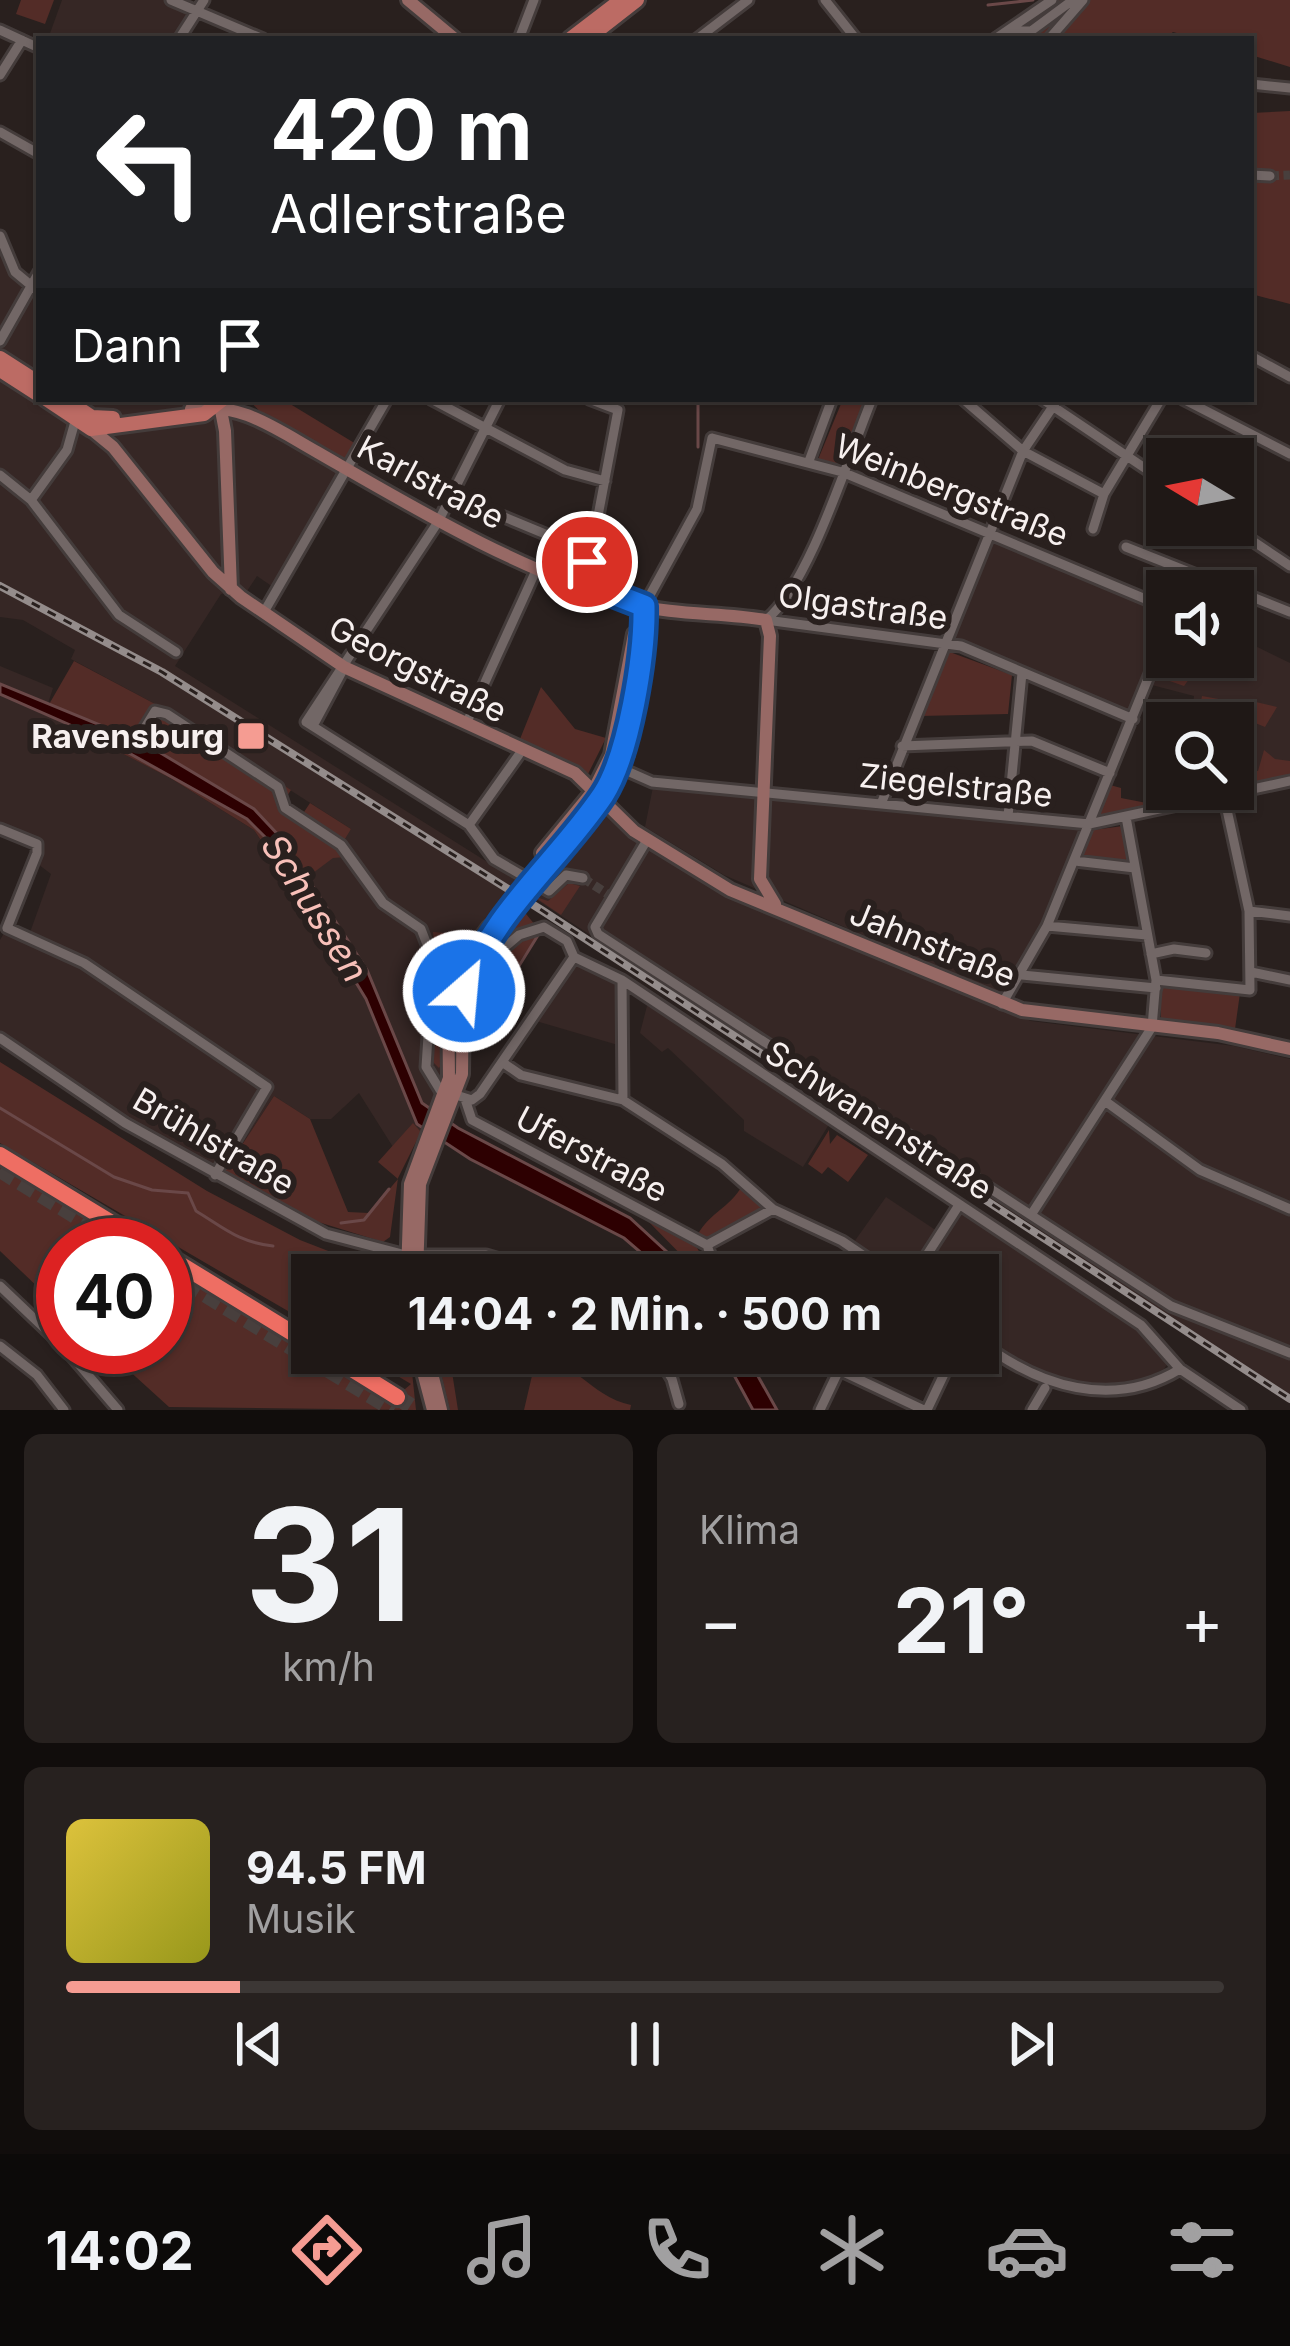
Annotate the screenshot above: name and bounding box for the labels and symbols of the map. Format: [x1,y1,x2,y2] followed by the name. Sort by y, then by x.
[830,425,1074,555] street label: Weinbergstraße
[351,427,511,537] street label: Karlstraße
[1146,438,1254,546] north arrow
[536,511,638,613] pin
[776,574,950,638] street label: Olgastraße
[322,607,514,731] street label: Georgstraße
[31,716,224,756] place label: Ravensburg
[235,720,267,752] marker: Ravensburg
[857,755,1055,815] street label: Ziegelstraße
[252,826,378,990] water label: Schussen
[844,893,1022,995] street label: Jahnstraße
[401,928,527,1054] position arrow
[758,1032,1000,1208] street label: Schwanenstraße
[126,1079,302,1203] street label: Brühlstraße
[509,1097,675,1211] street label: Uferstraße
[36,1218,192,1374] speed limit sign: 40

